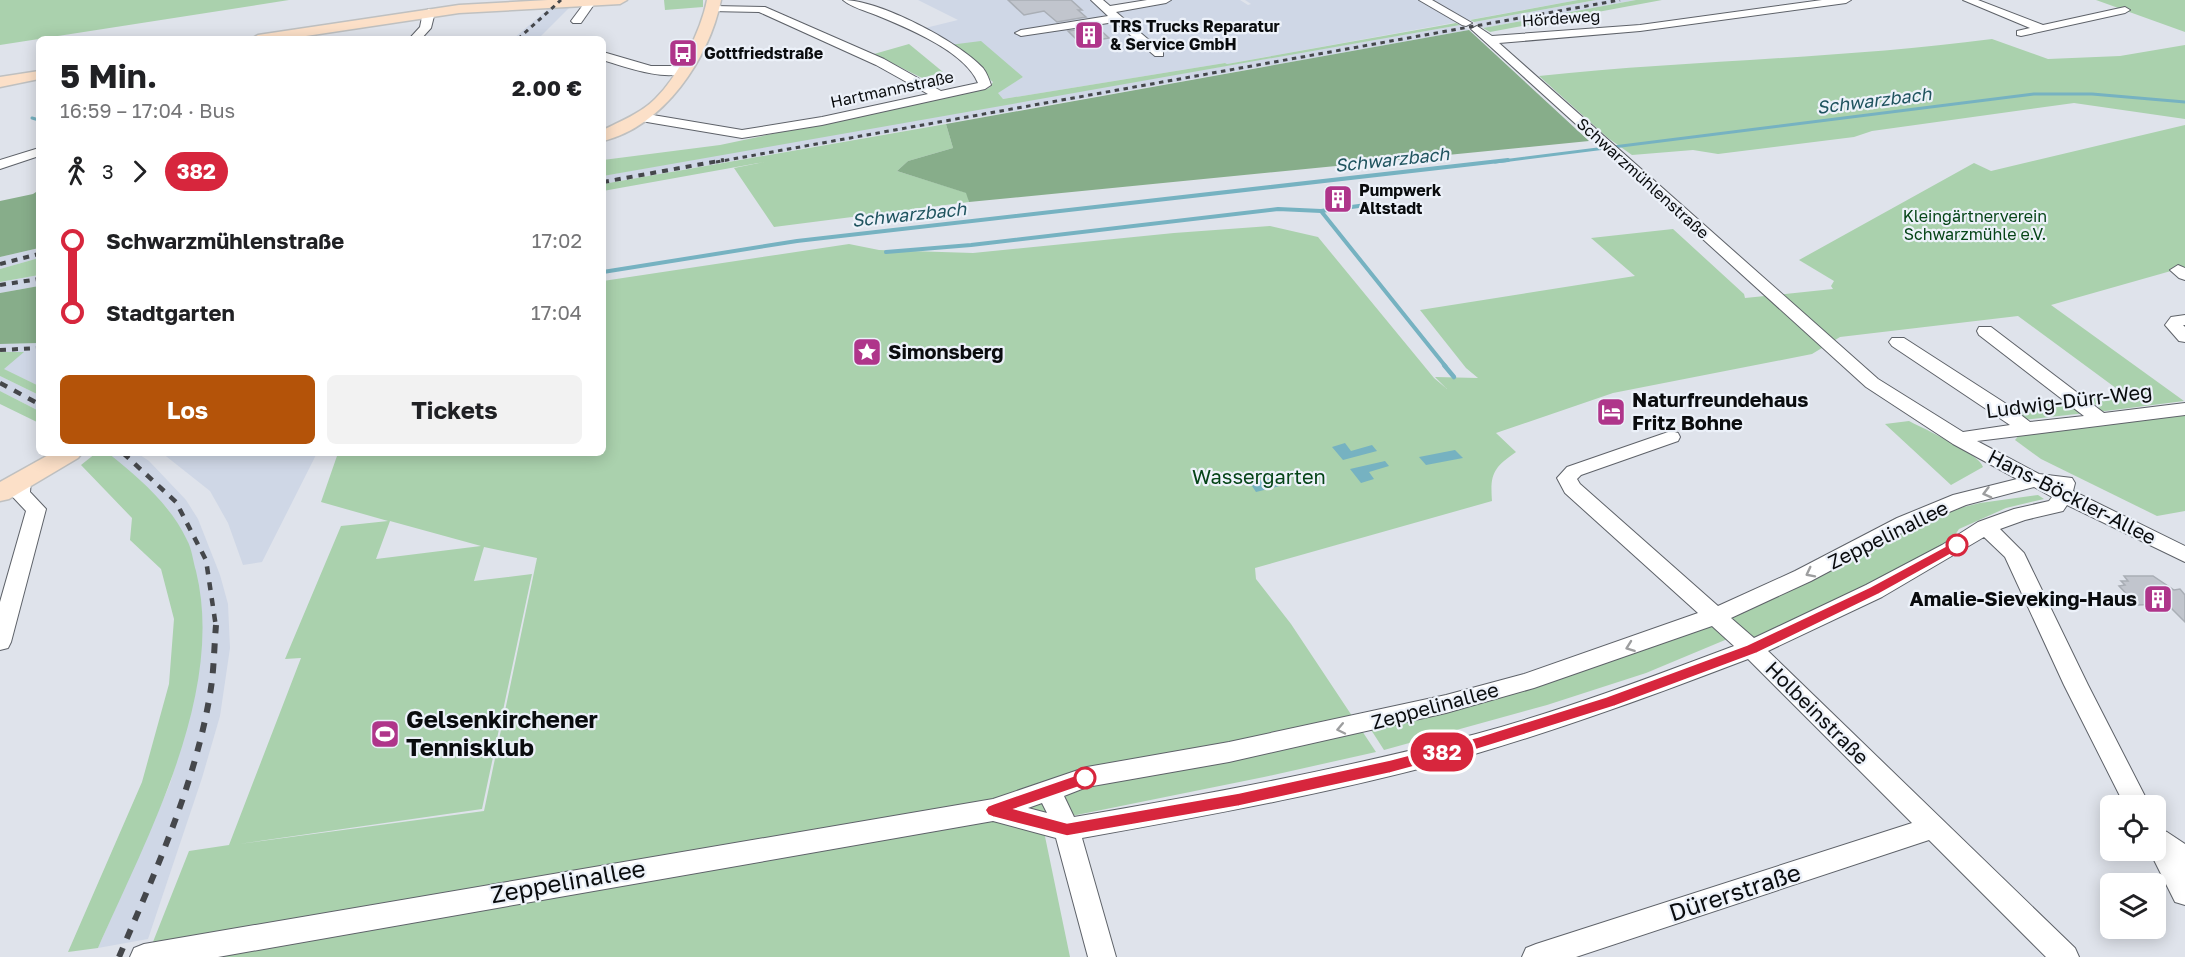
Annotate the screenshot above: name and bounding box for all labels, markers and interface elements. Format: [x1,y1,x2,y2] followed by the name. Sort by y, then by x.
[1521,5,1601,31] street label: Hördeweg
[1110,16,1280,54] place label: TRS Trucks Reparatur & Service GmbH
[1073,19,1105,51] building icon: TRS Trucks Reparatur & Service GmbH
[667,37,699,69] bus stop icon: Gottfriedstraße
[704,43,823,63] place label: Gottfriedstraße
[60,56,157,95] text: 5 Min.
[828,66,956,112] street label: Hartmannstraße
[512,74,582,101] text: 2.00 €
[1815,82,1933,118] water label: Schwarzbach
[60,98,235,122] text: 16:59 – 17:04 · Bus
[1573,113,1713,243] street label: Schwarzmühlenstraße
[1334,142,1451,176] water label: Schwarzbach
[60,155,93,188] icon: walk
[123,155,156,188] icon: forward
[177,158,216,184] text: 382
[102,159,114,183] text: 3
[1359,180,1442,218] place label: Pumpwerk Altstadt
[1322,183,1354,215] building icon: Pumpwerk Altstadt
[851,197,968,231] water label: Schwarzbach
[1903,206,2047,244] park label: Kleingärtnerverein Schwarzmühle e.V.
[106,227,344,254] text: Schwarzmühlenstraße
[532,228,582,252] text: 17:02
[106,299,235,326] text: Stadtgarten
[531,300,582,324] text: 17:04
[851,336,883,368] place icon: Simonsberg
[888,339,1004,363] place label: Simonsberg
[60,375,315,444] button: Los
[327,375,582,444] button: Tickets
[1984,378,2153,422] street label: Ludwig-Dürr-Weg
[1632,387,1808,434] place label: Naturfreundehaus Fritz Bohne
[1595,396,1627,428] hotel icon: Naturfreundehaus Fritz Bohne
[1984,443,2161,549] street label: Hans-Böckler-Allee
[1192,464,1326,488] park label: Wassergarten
[1982,486,1993,498] one-way arrow
[1824,495,1951,574] street label: Zeppelinallee
[1946,534,1968,556] unlabelled marker
[1806,566,1816,577] one-way arrow
[2142,583,2174,615] building icon: Amalie-Sieveking-Haus
[1909,586,2137,610] place label: Amalie-Sieveking-Haus
[1625,640,1636,652] one-way arrow
[1761,656,1874,769] street label: Holbeinstraße
[1369,677,1501,734] street label: Zeppelinallee
[406,704,598,761] place label: Gelsenkirchener Tennisklub
[369,718,401,750] sports icon: Gelsenkirchener Tennisklub
[1337,722,1347,735] one-way arrow
[1408,732,1476,771] line badge: 382
[1422,739,1462,765] text: 382
[1074,767,1096,789] unlabelled marker
[2100,795,2166,939] map controls
[2100,795,2166,861] button: locate
[488,853,647,908] street label: Zeppelinallee
[1665,857,1804,926] street label: Dürerstraße
[2100,873,2166,939] button: layers

